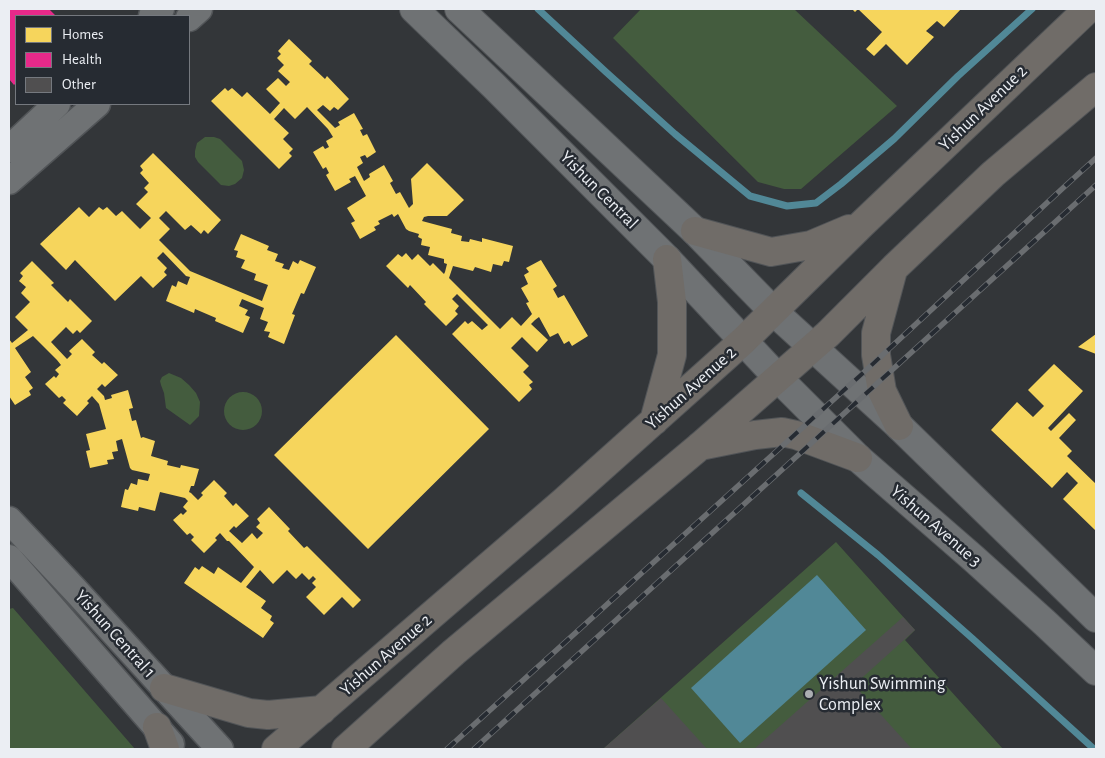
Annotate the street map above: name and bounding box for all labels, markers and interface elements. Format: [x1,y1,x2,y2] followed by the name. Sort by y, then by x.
[15,15,190,105] legend
[62,27,104,42] text: Homes
[62,52,102,67] text: Health
[934,60,1032,156] street label: Yishun Avenue 2
[62,77,96,92] text: Other
[555,146,643,234] street label: Yishun Central
[641,342,741,434] street label: Yishun Avenue 2
[886,481,986,571] street label: Yishun Avenue 3
[70,586,160,682] street label: Yishun Central 1
[336,609,436,701] street label: Yishun Avenue 2
[819,673,946,716] place label: Yishun Swimming Complex
[803,688,815,700] marker: Yishun Swimming Complex

